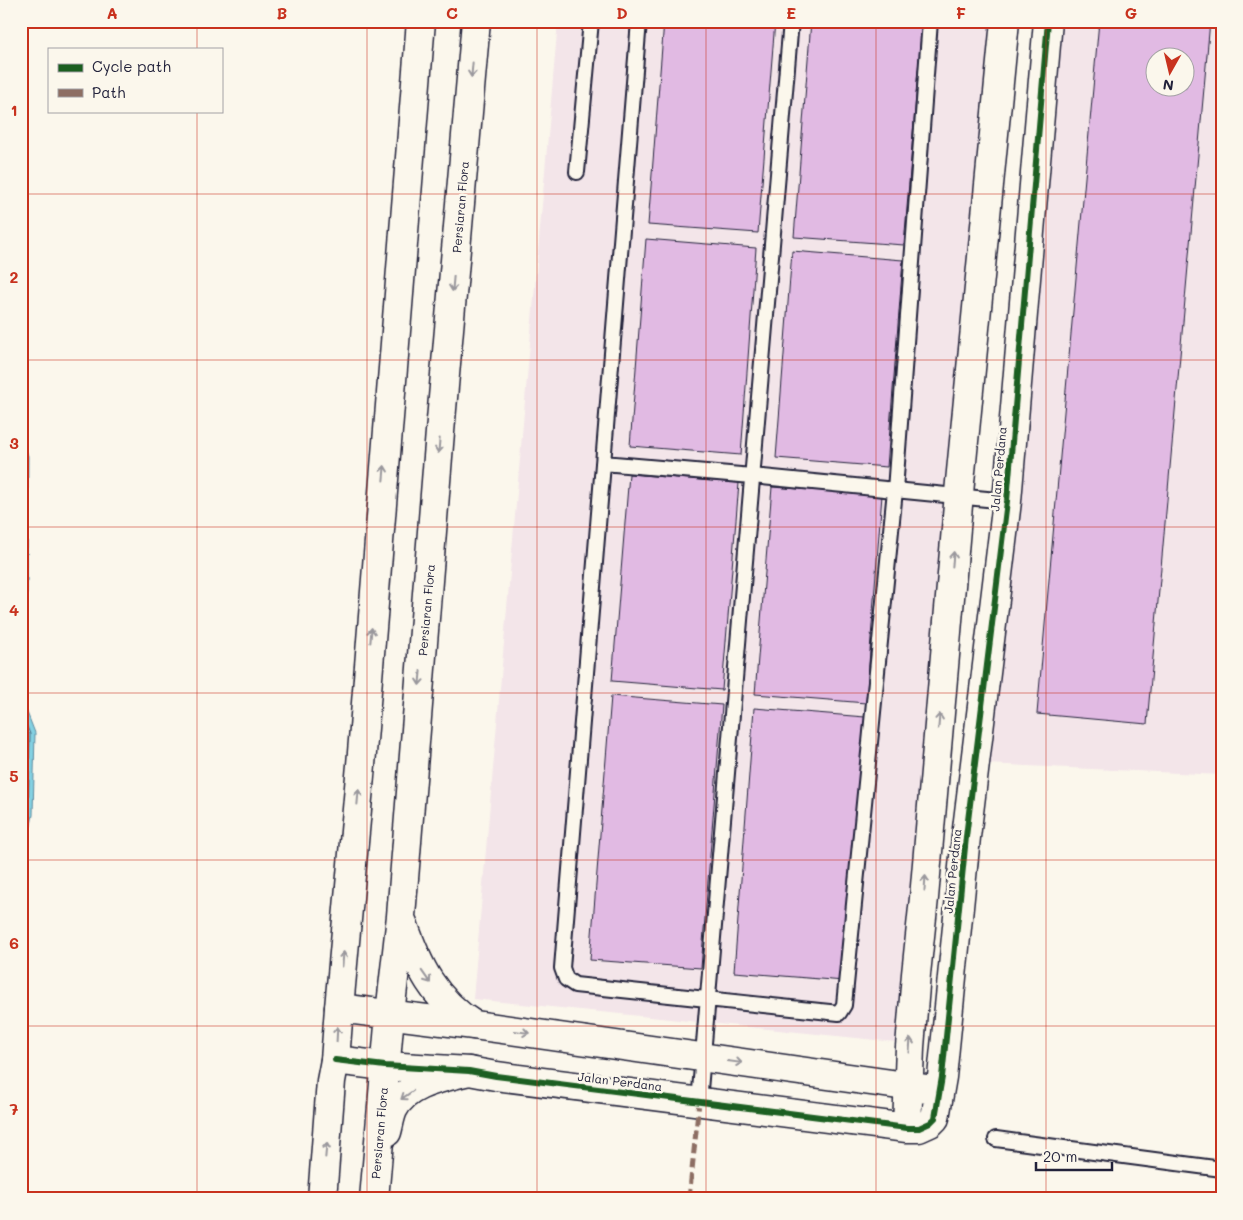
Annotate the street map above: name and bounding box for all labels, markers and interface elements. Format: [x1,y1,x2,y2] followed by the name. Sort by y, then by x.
[106,2,118,23] text: A
[277,2,287,23] text: B
[446,2,458,23] text: C
[616,2,628,23] text: D
[786,2,796,23] text: E
[956,2,966,23] text: F
[1125,2,1137,23] text: G
[48,48,222,112] legend
[1146,48,1196,98] north arrow
[92,56,171,76] text: Cycle path
[467,61,477,77] one-way arrow
[1162,75,1175,96] text: N
[92,82,126,102] text: Path
[10,99,18,120] text: 1
[448,160,472,254] street label: Persiaran Flora
[10,266,19,287] text: 2
[448,276,458,292] one-way arrow
[986,426,1010,512] street label: Jalan Perdana
[9,432,19,453] text: 3
[435,438,444,454] one-way arrow
[379,466,389,482] one-way arrow
[948,551,958,567] one-way arrow
[414,563,438,657] street label: Persiaran Flora
[9,599,19,620] text: 4
[366,628,376,644] one-way arrow
[416,669,425,685] one-way arrow
[934,713,944,729] one-way arrow
[9,765,19,786] text: 5
[353,790,363,806] one-way arrow
[940,828,964,914] street label: Jalan Perdana
[921,875,930,891] one-way arrow
[9,932,19,953] text: 6
[338,951,348,967] one-way arrow
[421,970,432,983] one-way arrow
[332,1026,342,1042] one-way arrow
[514,1027,530,1037] one-way arrow
[906,1037,915,1053] one-way arrow
[727,1057,743,1067] one-way arrow
[577,1068,663,1094] street label: Jalan Perdana
[367,1086,391,1180] street label: Persiaran Flora
[401,1090,415,1100] one-way arrow
[10,1098,19,1119] text: 7
[1036,1140,1112,1172] scale bar
[321,1142,330,1158] one-way arrow
[1043,1146,1077,1166] text: 20 m

